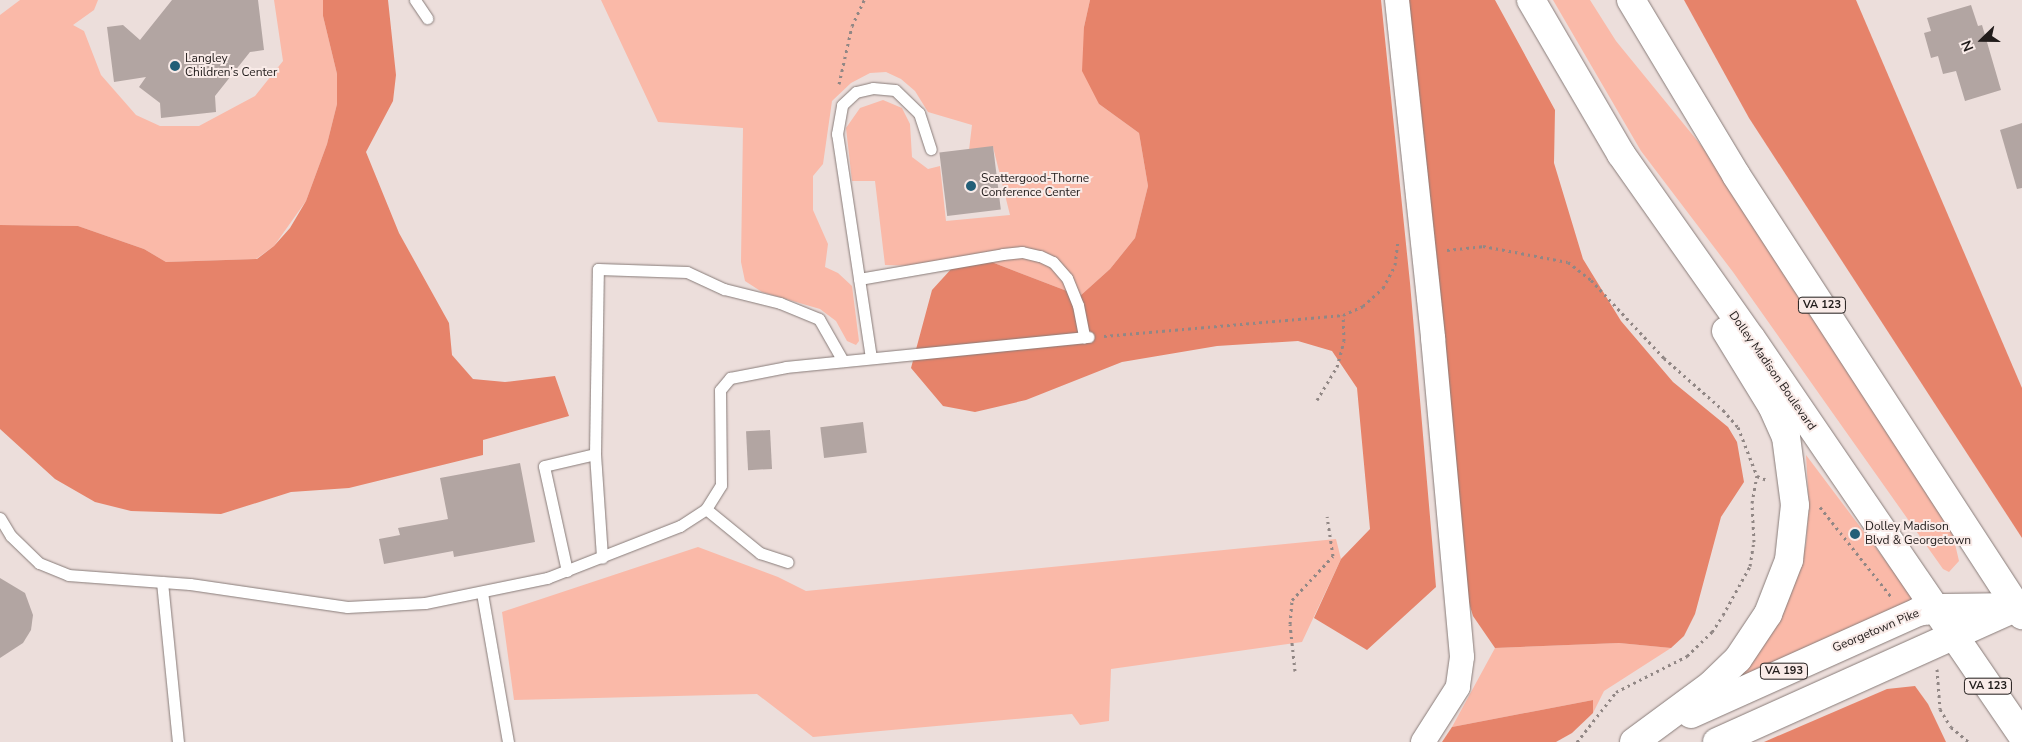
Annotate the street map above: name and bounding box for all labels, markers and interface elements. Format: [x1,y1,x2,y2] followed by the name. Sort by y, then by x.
[1957,15,2007,65] north arrow
[1957,37,1978,54] text: N
[185,52,277,80] place label: Langley Children’s Center
[169,60,181,72] marker: Langley Children’s Center
[981,172,1089,200] place label: Scattergood-Thorne Conference Center
[965,180,977,192] marker: Scattergood-Thorne Conference Center
[1797,296,1847,314] road number: VA 123
[1725,309,1819,433] street label: Dolley Madison Boulevard
[1865,520,1971,548] place label: Dolley Madison Blvd & Georgetown
[1849,528,1861,540] marker: Dolley Madison Blvd & Georgetown
[1831,606,1921,656] street label: Georgetown Pike
[1759,662,1809,679] road number: VA 193
[1963,678,2013,694] road number: VA 123

